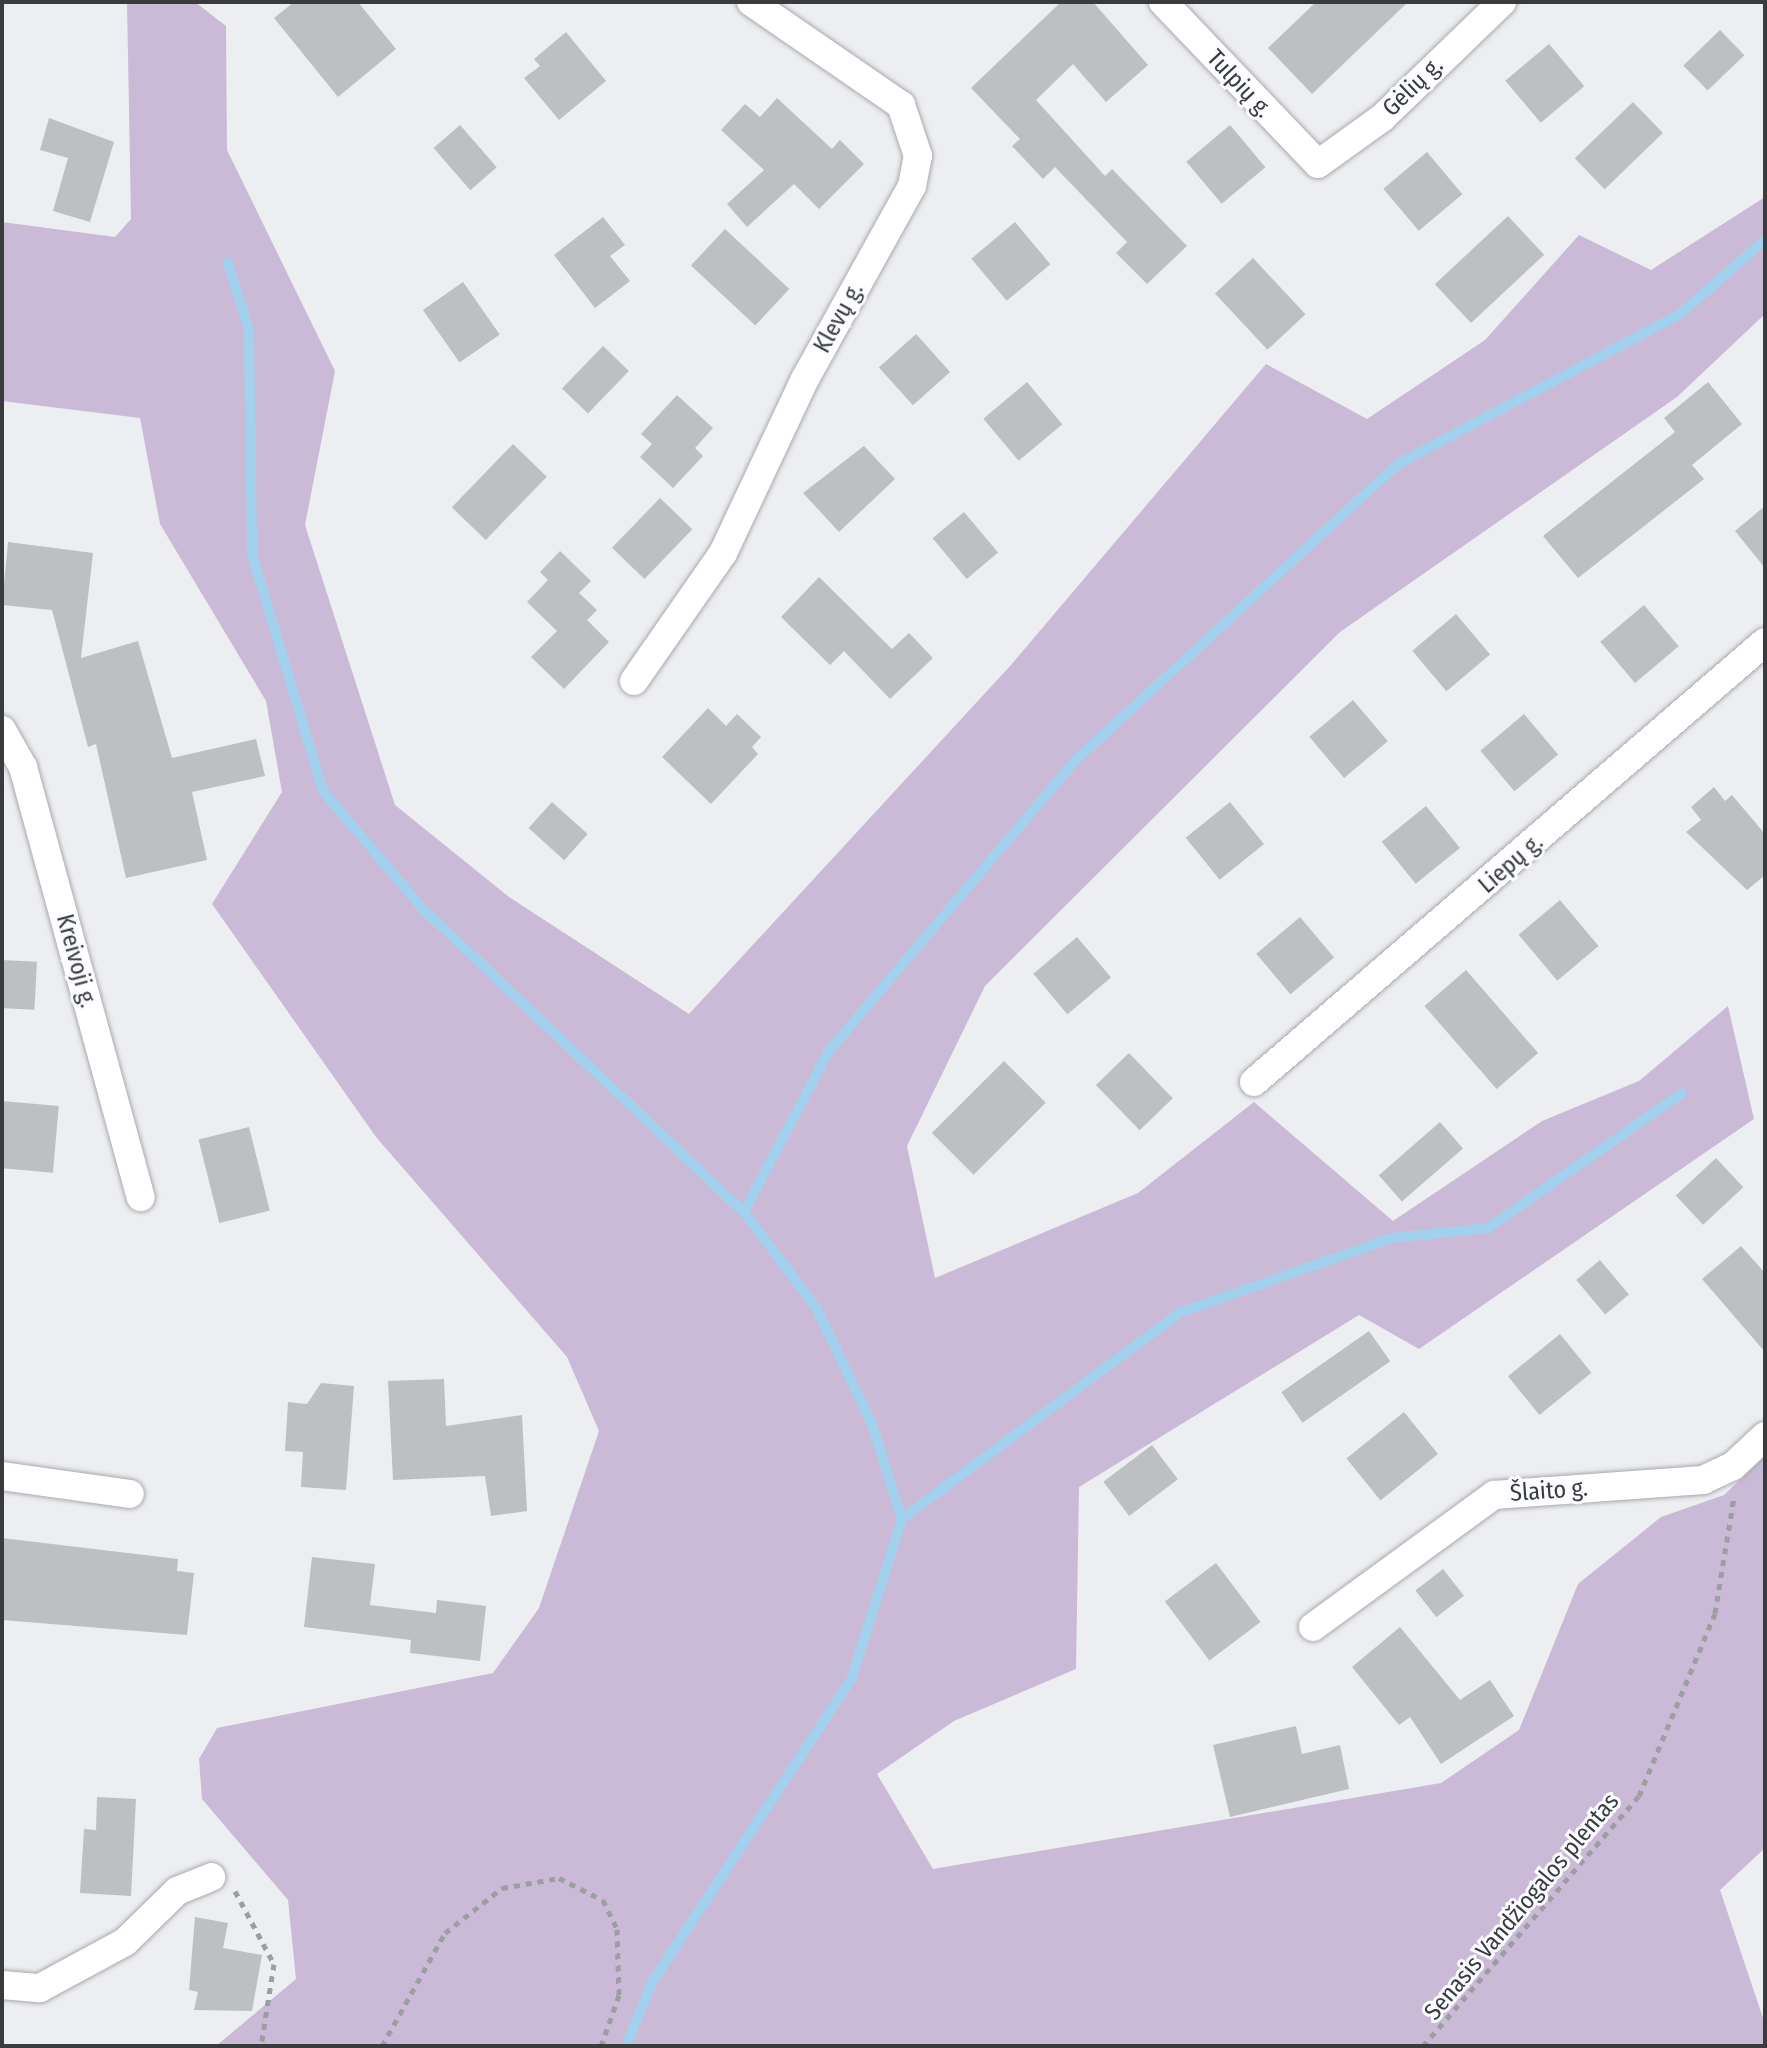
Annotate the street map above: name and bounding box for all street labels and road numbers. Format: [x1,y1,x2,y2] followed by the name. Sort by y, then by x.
[1200,44,1278,124] street label: Tulpių g.
[1377,51,1449,123] street label: Gėlių g.
[808,278,870,358] street label: Klevų g.
[1473,828,1549,900] street label: Liepų g.
[50,911,102,1011] street label: Kreivoji g.
[1509,1474,1589,1508] street label: Šlaito g.
[1419,1788,1625,2026] street label: Senasis Vandžiogalos plentas

